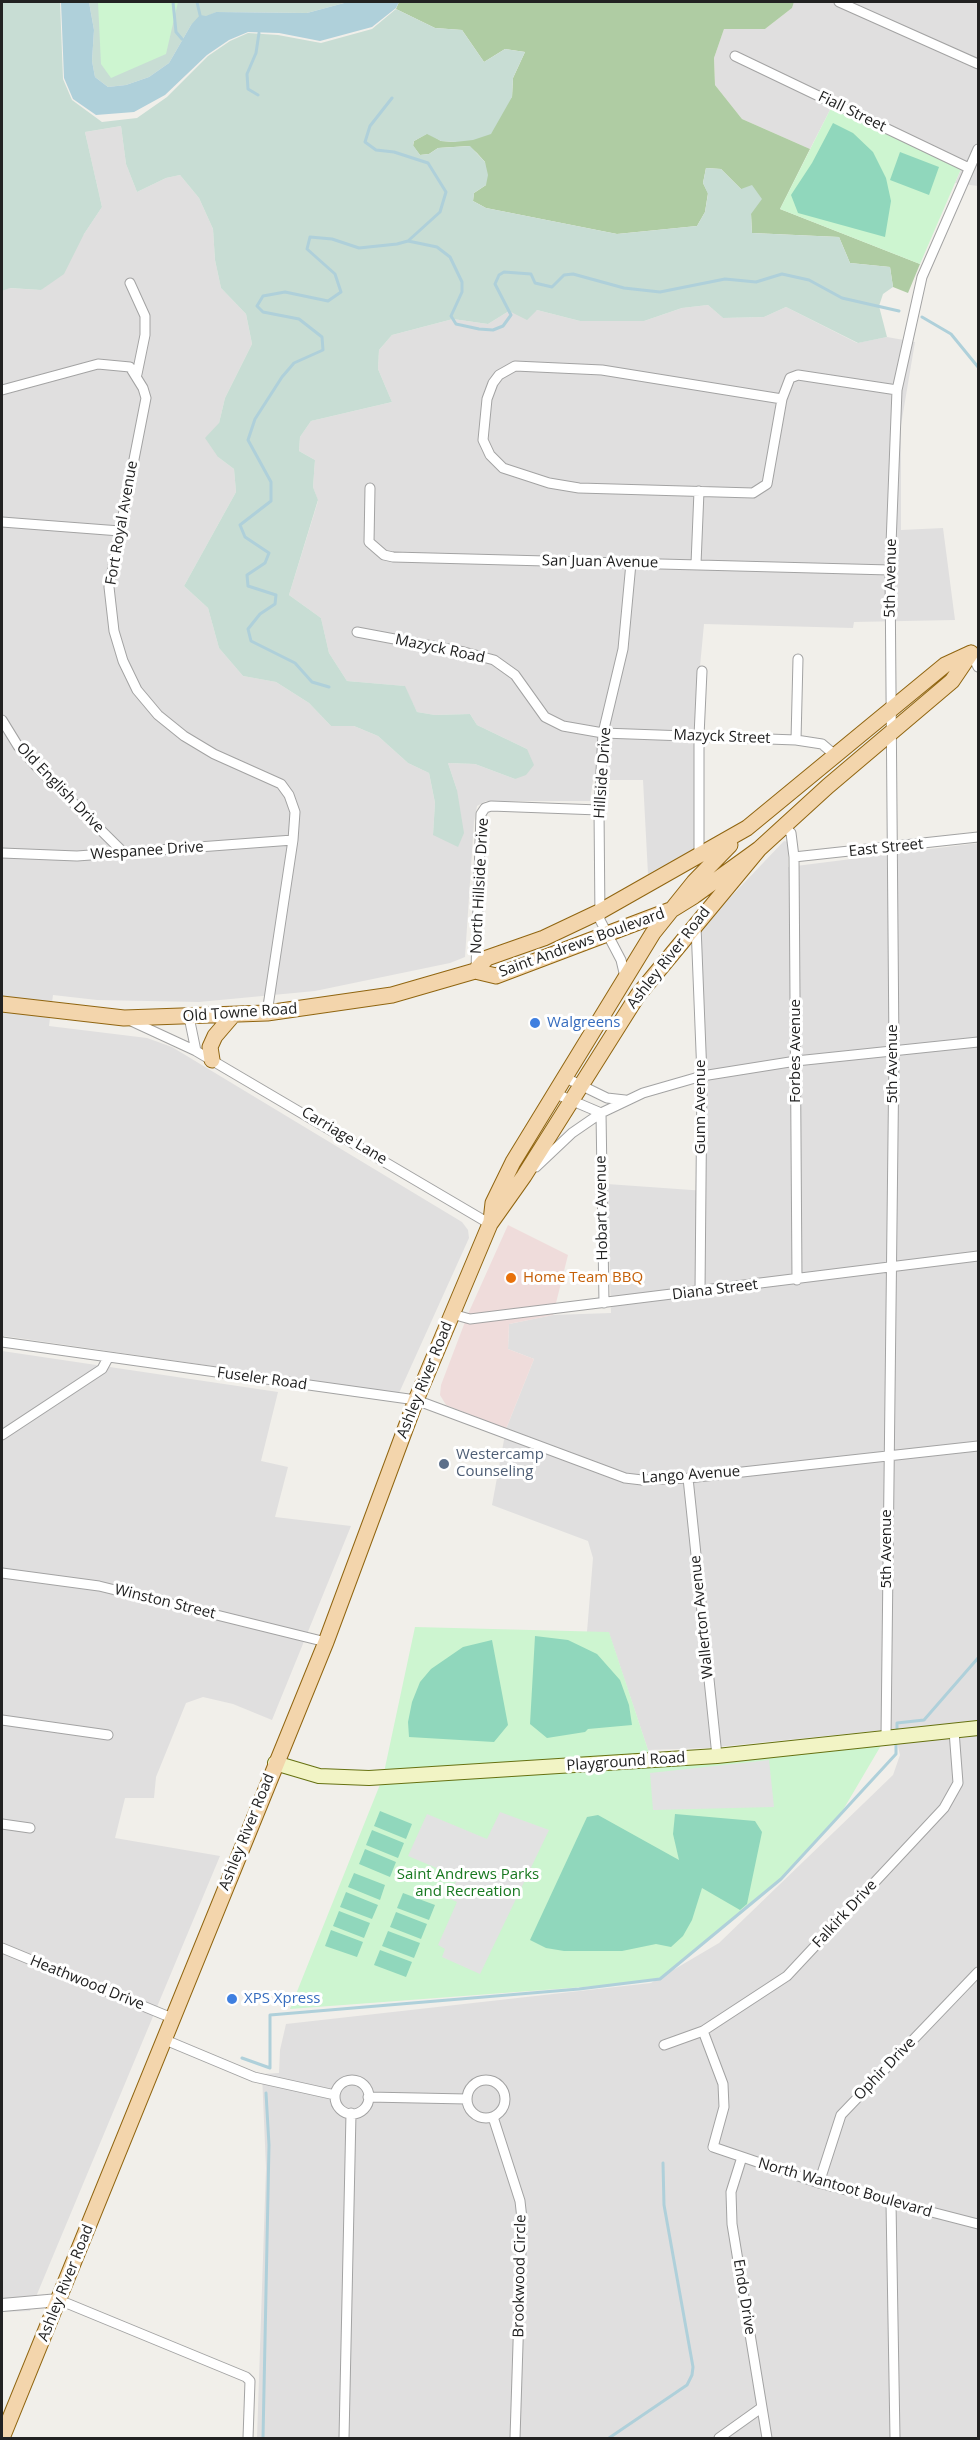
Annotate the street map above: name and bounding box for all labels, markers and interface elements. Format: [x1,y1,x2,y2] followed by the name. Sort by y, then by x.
[815,88,889,136] street label: Fiall Street
[102,459,142,587] street label: Fort Royal Avenue
[881,538,901,618] street label: 5th Avenue
[542,552,658,572] street label: San Juan Avenue
[394,631,486,667] street label: Mazyck Road
[673,726,771,748] street label: Mazyck Street
[591,727,615,819] street label: Hillside Drive
[12,739,108,837] street label: Old English Drive
[467,817,493,955] street label: North Hillside Drive
[848,835,924,861] street label: East Street
[90,838,204,864] street label: Wespanee Drive
[624,904,714,1012] street label: Ashley River Road
[497,905,667,981] street label: Saint Andrews Boulevard
[787,999,805,1103] street label: Forbes Avenue
[182,1000,298,1026] street label: Old Towne Road
[547,1014,620,1032] place label: Walgreens
[528,1016,542,1030] marker: Walgreens
[884,1024,902,1104] street label: 5th Avenue
[692,1060,710,1154] street label: Gunn Avenue
[298,1103,390,1169] street label: Carriage Lane
[592,1155,612,1261] street label: Hobart Avenue
[523,1269,643,1287] place label: Home Team BBQ
[504,1271,518,1285] marker: Home Team BBQ
[671,1276,759,1304] street label: Diana Street
[393,1319,457,1441] street label: Ashley River Road
[216,1364,308,1394] street label: Fuseler Road
[456,1446,544,1481] place label: Westercamp Counseling
[437,1457,451,1471] marker: Westercamp Counseling
[641,1463,741,1487] street label: Lango Avenue
[878,1509,896,1589] street label: 5th Avenue
[687,1554,717,1680] street label: Wallerton Avenue
[113,1581,217,1623] street label: Winston Street
[566,1749,686,1775] street label: Playground Road
[215,1771,279,1893] street label: Ashley River Road
[397,1866,539,1901] park label: Saint Andrews Parks and Recreation
[809,1876,881,1952] street label: Falkirk Drive
[27,1952,147,2014] street label: Heathwood Drive
[244,1990,321,2008] place label: XPS Xpress
[225,1992,239,2006] marker: XPS Xpress
[851,2034,919,2104] street label: Ophir Drive
[756,2155,934,2221] street label: North Wantoot Boulevard
[510,2214,530,2338] street label: Brookwood Circle
[34,2222,98,2344] street label: Ashley River Road
[729,2258,759,2336] street label: Endo Drive

